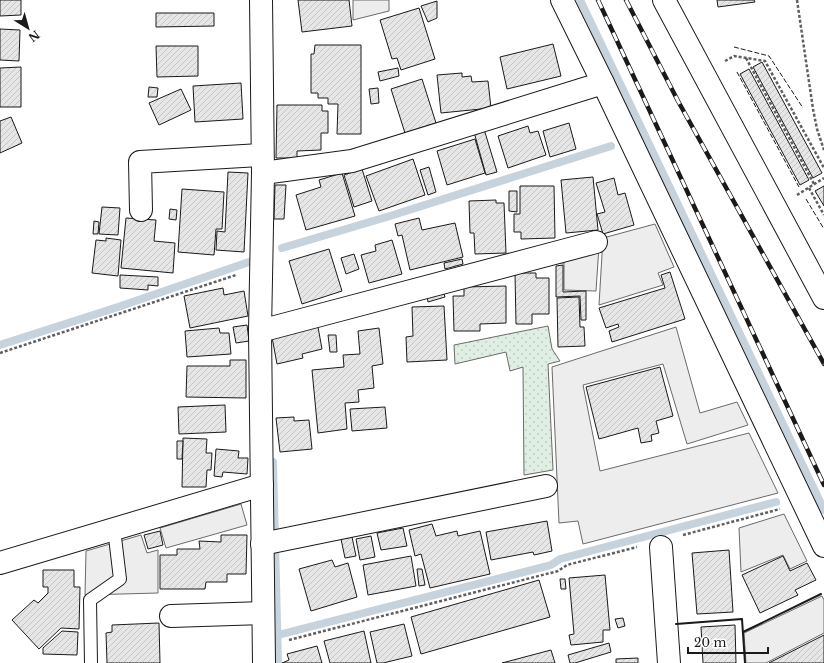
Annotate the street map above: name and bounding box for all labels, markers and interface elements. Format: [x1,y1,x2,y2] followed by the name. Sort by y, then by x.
[8,8,48,48] north arrow
[25,27,42,45] text: N
[688,629,768,655] scale bar
[694,635,726,650] text: 20 m

